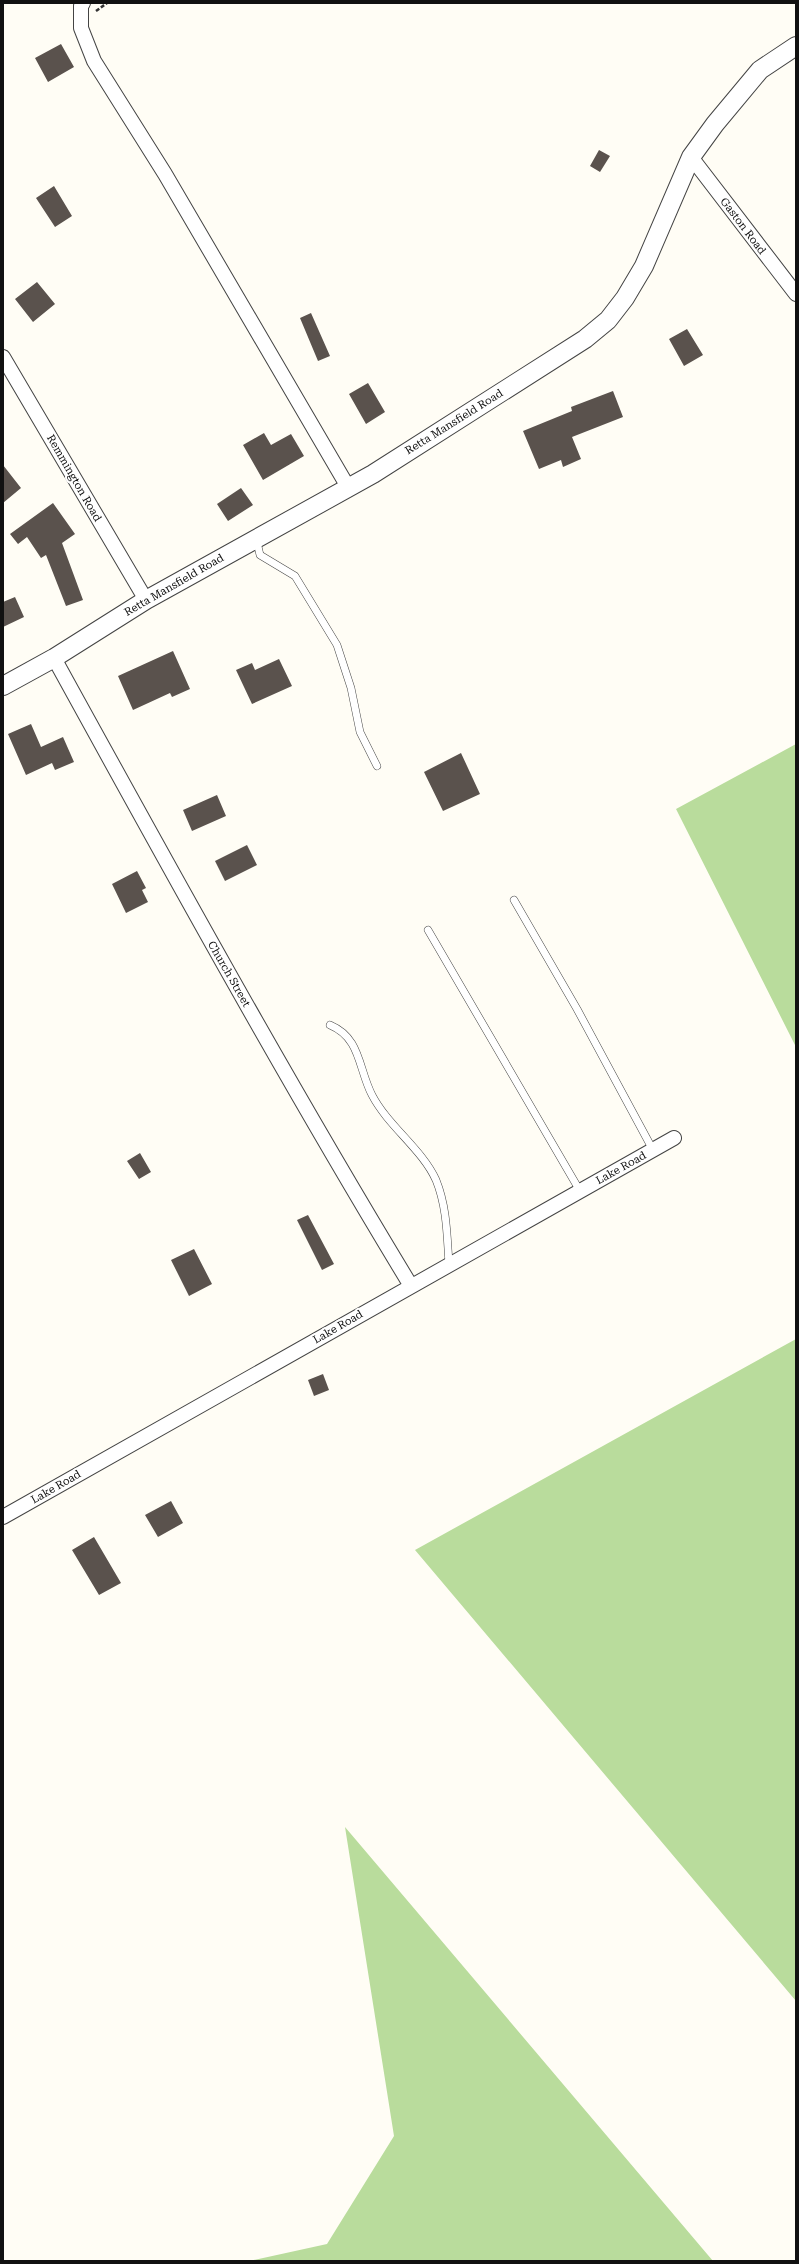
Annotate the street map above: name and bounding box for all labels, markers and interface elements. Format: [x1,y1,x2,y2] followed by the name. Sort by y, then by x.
[717,195,769,257] street label: Gaston Road
[403,387,505,457] street label: Retta Mansfield Road
[44,432,104,524] street label: Remmington Road
[122,551,226,619] street label: Retta Mansfield Road
[205,939,253,1009] street label: Church Street
[594,1149,648,1187] street label: Lake Road
[311,1308,365,1346] street label: Lake Road
[29,1468,83,1506] street label: Lake Road

